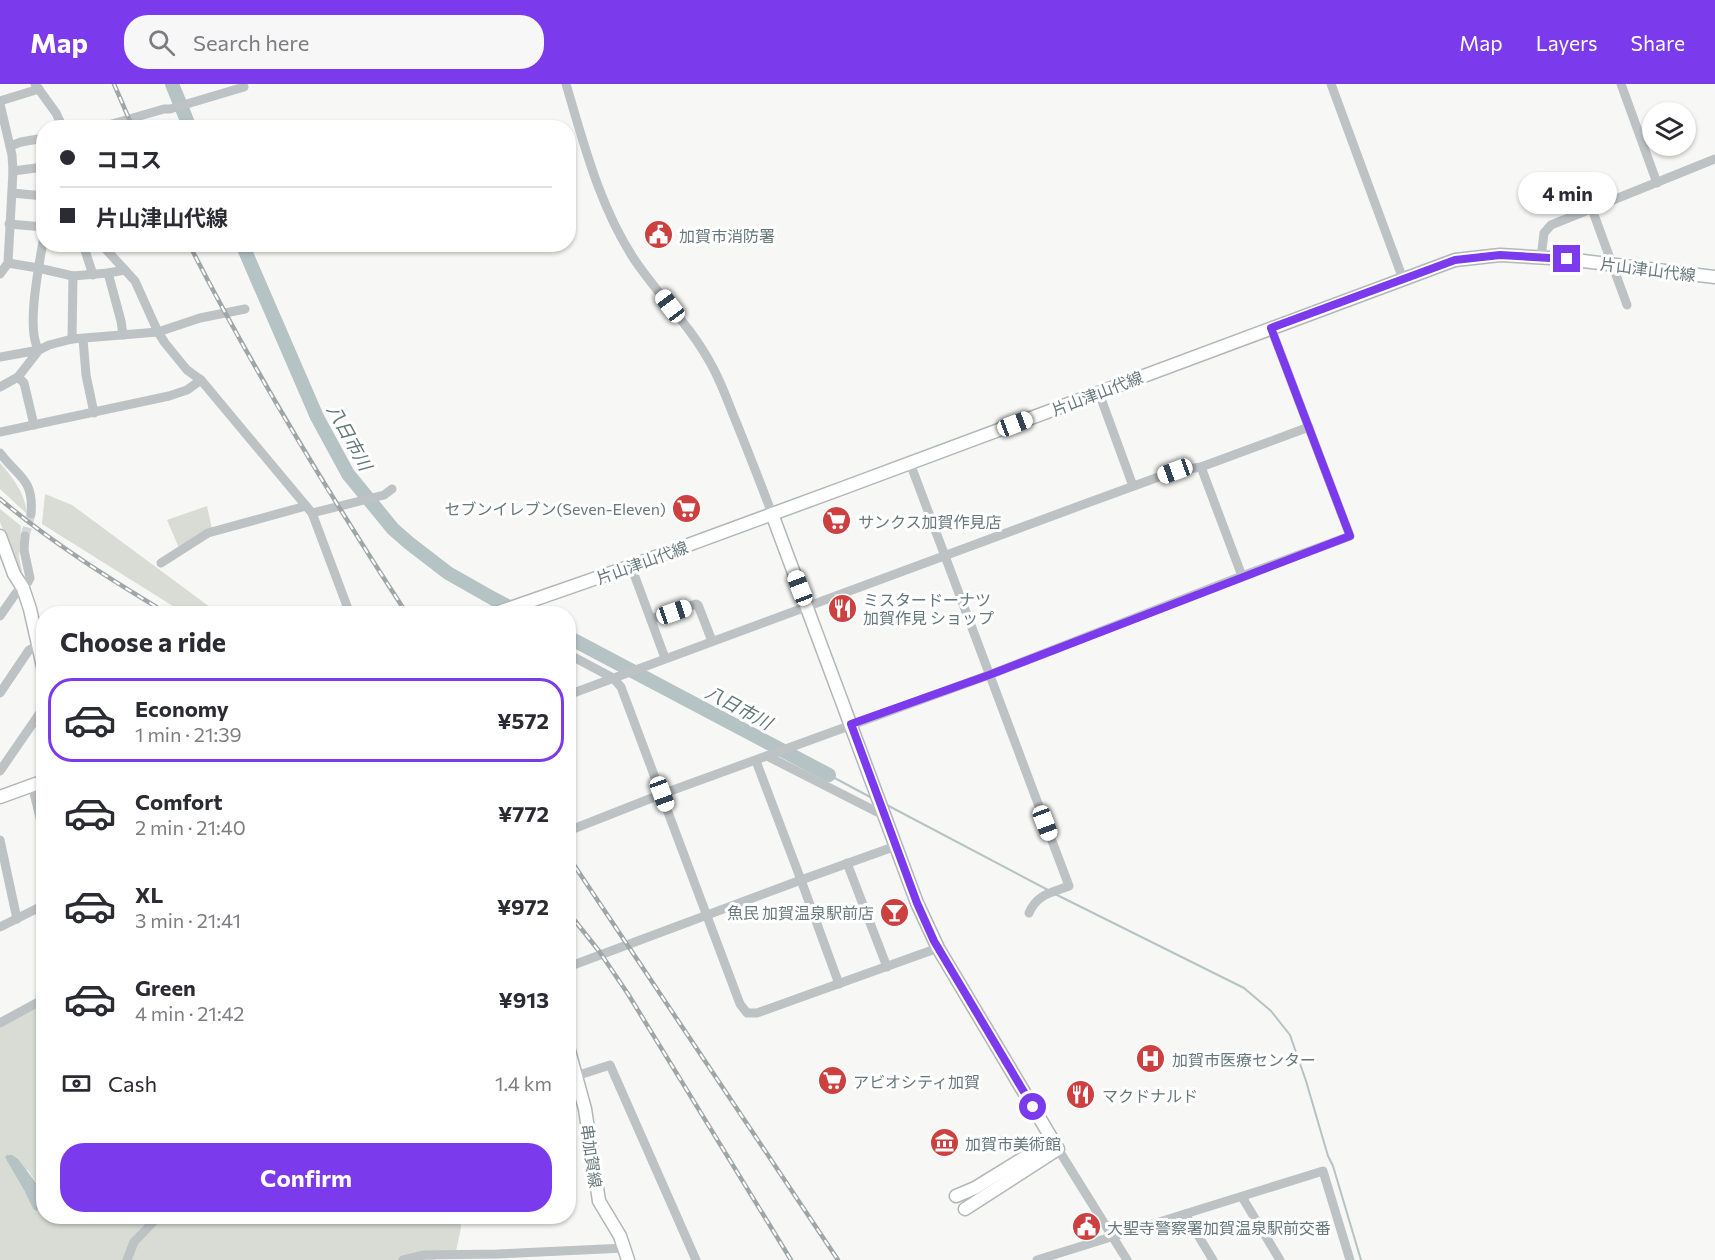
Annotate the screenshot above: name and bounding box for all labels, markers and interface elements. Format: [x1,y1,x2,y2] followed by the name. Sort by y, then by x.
[124,15,544,69] search box
[30,25,88,59] text: Map
[145,26,178,59] icon: search
[193,29,309,56] text: Search here
[1459,30,1503,55] text: Map
[1536,30,1598,55] text: Layers
[1631,30,1685,55] text: Share
[1642,102,1696,156] map controls
[1642,102,1696,156] button: layers
[96,146,162,173] text: ココス
[1518,172,1616,214] callout: 4 min
[1542,181,1593,205] text: 4 min
[96,204,228,231] text: 片山津山代線
[642,219,674,251] public building icon: 加賀市消防署
[679,226,775,245] place label: 加賀市消防署
[1553,245,1580,272] route end
[1599,254,1697,284] street label: 片山津山代線
[652,286,688,326] car
[1049,367,1145,419] street label: 片山津山代線
[323,400,378,476] water label: 八日市川
[995,409,1035,439] car
[1155,456,1195,486] car
[671,492,703,524] supermarket icon: セブンイレブン(Seven-Eleven)
[444,499,666,518] place label: セブンイレブン(Seven-Eleven)
[821,505,853,537] supermarket icon: サンクス加賀作見店
[858,512,1002,531] place label: サンクス加賀作見店
[594,537,690,587] street label: 片山津山代線
[785,568,815,608] car
[863,590,994,627] place label: ミスタードーナツ 加賀作見 ショップ
[826,592,858,624] restaurant icon: ミスタードーナツ 加賀作見 ショップ
[654,598,694,626] car
[60,625,226,658] text: Choose a ride
[702,680,778,735] water label: 八日市川
[63,693,117,747] icon: car
[135,695,229,722] text: Economy
[497,707,549,734] text: ¥572
[135,722,242,746] text: 1 min · 21:39
[647,774,677,814] car
[63,786,117,840] icon: car
[135,788,223,815] text: Comfort
[498,800,549,827] text: ¥772
[1030,803,1060,843] car
[135,815,246,839] text: 2 min · 21:40
[63,879,117,933] icon: car
[135,881,163,908] text: XL
[497,893,549,920] text: ¥972
[879,896,911,928] bar icon: 魚民 加賀温泉駅前店
[727,903,874,922] place label: 魚民 加賀温泉駅前店
[135,908,241,932] text: 3 min · 21:41
[63,972,117,1026] icon: car
[135,974,196,1001] text: Green
[499,986,549,1013] text: ¥913
[135,1001,244,1025] text: 4 min · 21:42
[1135,1043,1167,1075] hospital icon: 加賀市医療センター
[1172,1050,1316,1069] place label: 加賀市医療センター
[816,1065,848,1097] supermarket icon: アビオシティ加賀
[60,1067,93,1100] icon: cash
[108,1070,157,1097] text: Cash
[495,1071,552,1095] text: 1.4 km
[853,1072,980,1091] place label: アビオシティ加賀
[1065,1079,1097,1111] restaurant icon: マクドナルド
[1102,1086,1198,1105] place label: マクドナルド
[1019,1093,1046,1120] route start
[578,1123,606,1189] street label: 串加賀線
[928,1127,960,1159] museum icon: 加賀市美術館
[965,1134,1061,1153] place label: 加賀市美術館
[60,1143,552,1212] button: Confirm
[1070,1211,1102,1243] public building icon: 大聖寺警察署加賀温泉駅前交番
[1107,1218,1331,1237] place label: 大聖寺警察署加賀温泉駅前交番

